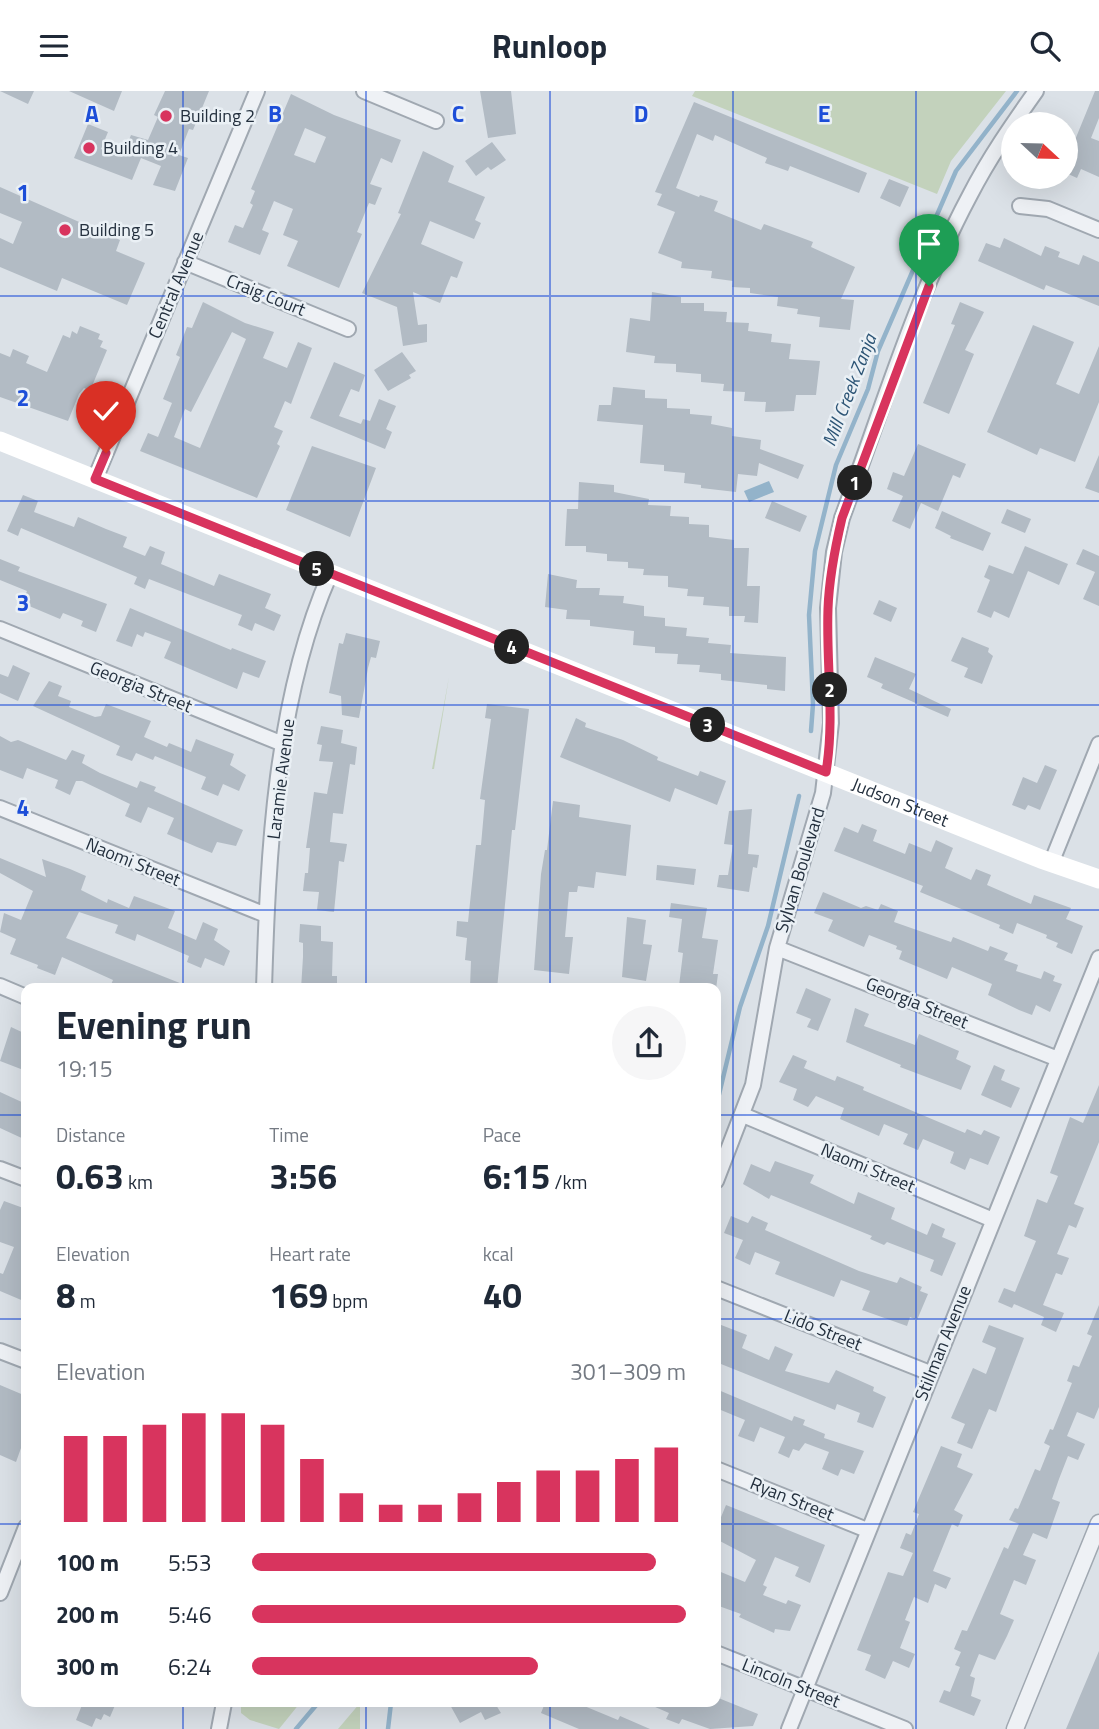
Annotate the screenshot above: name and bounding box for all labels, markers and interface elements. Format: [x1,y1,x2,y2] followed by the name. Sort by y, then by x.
[492,22,607,70] text: Runloop
[35,27,73,65] icon: menu
[1026,27,1064,65] icon: search
[85,96,99,131] text: A
[268,96,282,131] text: B
[452,96,464,131] text: C
[634,96,648,131] text: D
[818,96,830,131] text: E
[180,102,255,129] place label: Building 2
[158,108,174,124] marker: Building 2
[1001,112,1078,189] north arrow
[1001,112,1078,189] map controls
[103,134,178,161] place label: Building 4
[81,140,97,156] marker: Building 4
[17,175,29,210] text: 1
[899,214,959,286] pin
[79,216,154,243] place label: Building 5
[57,222,73,238] marker: Building 5
[910,225,948,263] icon: arrive
[141,227,210,343] street label: Central Avenue
[222,266,311,323] street label: Craig Court
[814,328,884,450] water label: Mill Creek Zanja
[17,380,29,415] text: 2
[76,381,136,453] pin
[87,392,125,430] icon: check
[838,465,872,501] pin: 1
[849,468,860,497] text: 1
[300,552,334,587] pin: 5
[311,554,322,583] text: 5
[17,585,29,620] text: 3
[494,629,530,665] pin: 4
[506,632,517,661] text: 4
[86,654,197,720] street label: Georgia Street
[812,673,848,707] pin: 2
[824,675,835,704] text: 2
[690,707,726,743] pin: 3
[702,710,713,739] text: 3
[260,717,301,841] street label: Laramie Avenue
[848,770,953,834] street label: Judson Street
[17,790,29,825] text: 4
[768,804,831,936] street label: Sylvan Boulevard
[82,830,185,893] street label: Naomi Street
[862,970,973,1036] street label: Georgia Street
[56,996,252,1054] text: Evening run
[612,1006,686,1080] button: share
[56,1051,113,1086] text: 19:15
[56,1120,125,1149] text: Distance
[269,1120,309,1149] text: Time
[483,1120,521,1149] text: Pace
[817,1136,920,1200] street label: Naomi Street
[56,1149,124,1203] text: 0.63
[269,1149,337,1203] text: 3:56
[483,1149,550,1203] text: 6:15
[124,1167,153,1196] text: km
[550,1167,587,1196] text: /km
[56,1239,130,1268] text: Elevation
[269,1239,351,1268] text: Heart rate
[483,1239,514,1268] text: kcal
[56,1268,76,1322] text: 8
[269,1268,328,1322] text: 169
[483,1268,522,1322] text: 40
[907,1281,978,1405] street label: Stillman Avenue
[76,1286,96,1315] text: m
[328,1286,368,1315] text: bpm
[780,1302,867,1358] street label: Lido Street
[56,1354,145,1389] text: Elevation
[570,1354,686,1389] text: 301–309 m
[746,1469,839,1528] street label: Ryan Street
[56,1545,119,1580] text: 100 m
[168,1545,212,1580] text: 5:53
[56,1597,119,1632] text: 200 m
[168,1597,212,1632] text: 5:46
[56,1649,119,1684] text: 300 m
[168,1649,212,1684] text: 6:24
[738,1651,845,1715] street label: Lincoln Street

